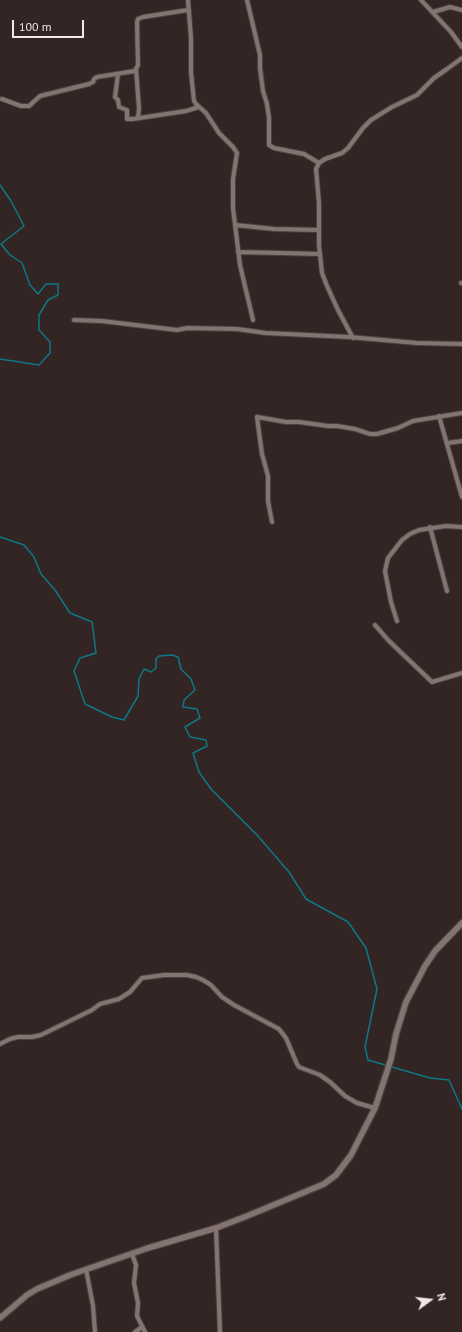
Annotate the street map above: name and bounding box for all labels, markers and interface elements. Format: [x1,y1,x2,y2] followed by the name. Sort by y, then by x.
[14,12,86,38] scale bar
[19,19,52,34] text: 100 m
[410,1280,450,1320] north arrow
[434,1292,449,1302] text: N

